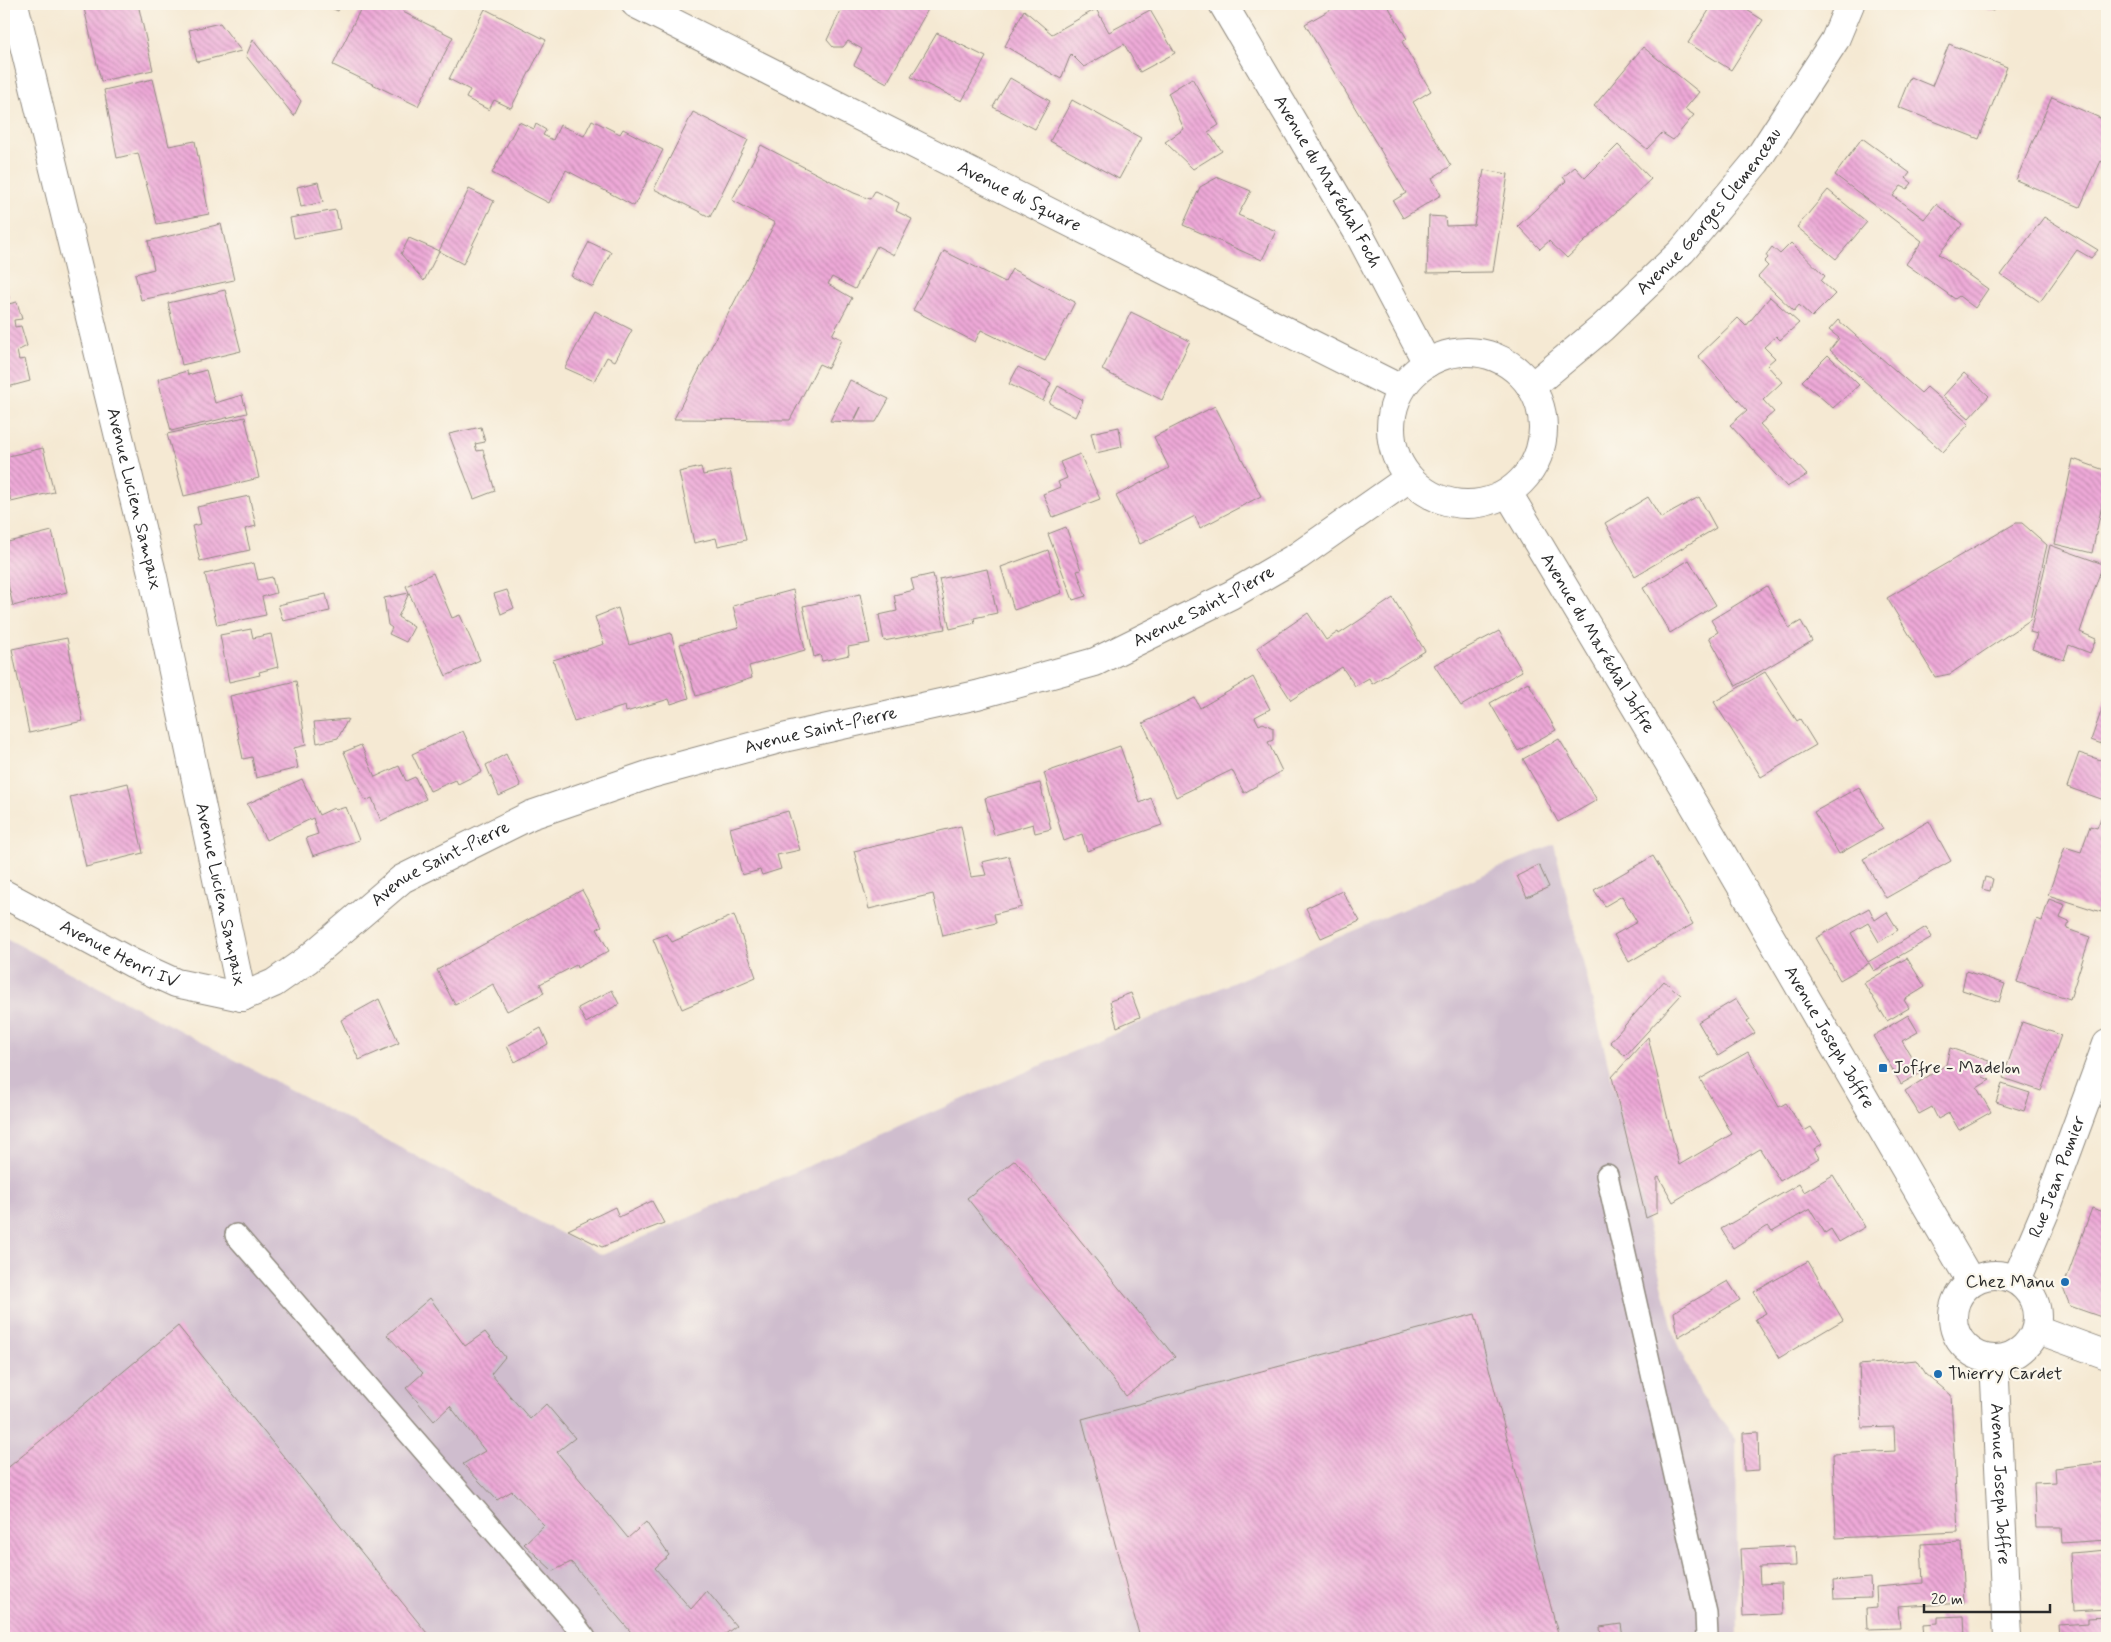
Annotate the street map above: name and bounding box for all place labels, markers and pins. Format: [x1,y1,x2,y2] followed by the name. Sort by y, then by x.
[1893,1056,2020,1080] place label: Joffre - Madelon
[1877,1062,1889,1074] marker: Joffre - Madelon
[1965,1270,2055,1294] place label: Chez Manu
[2059,1276,2071,1288] marker: Chez Manu
[1948,1362,2063,1386] place label: Thierry Cardet
[1932,1368,1944,1380] marker: Thierry Cardet

